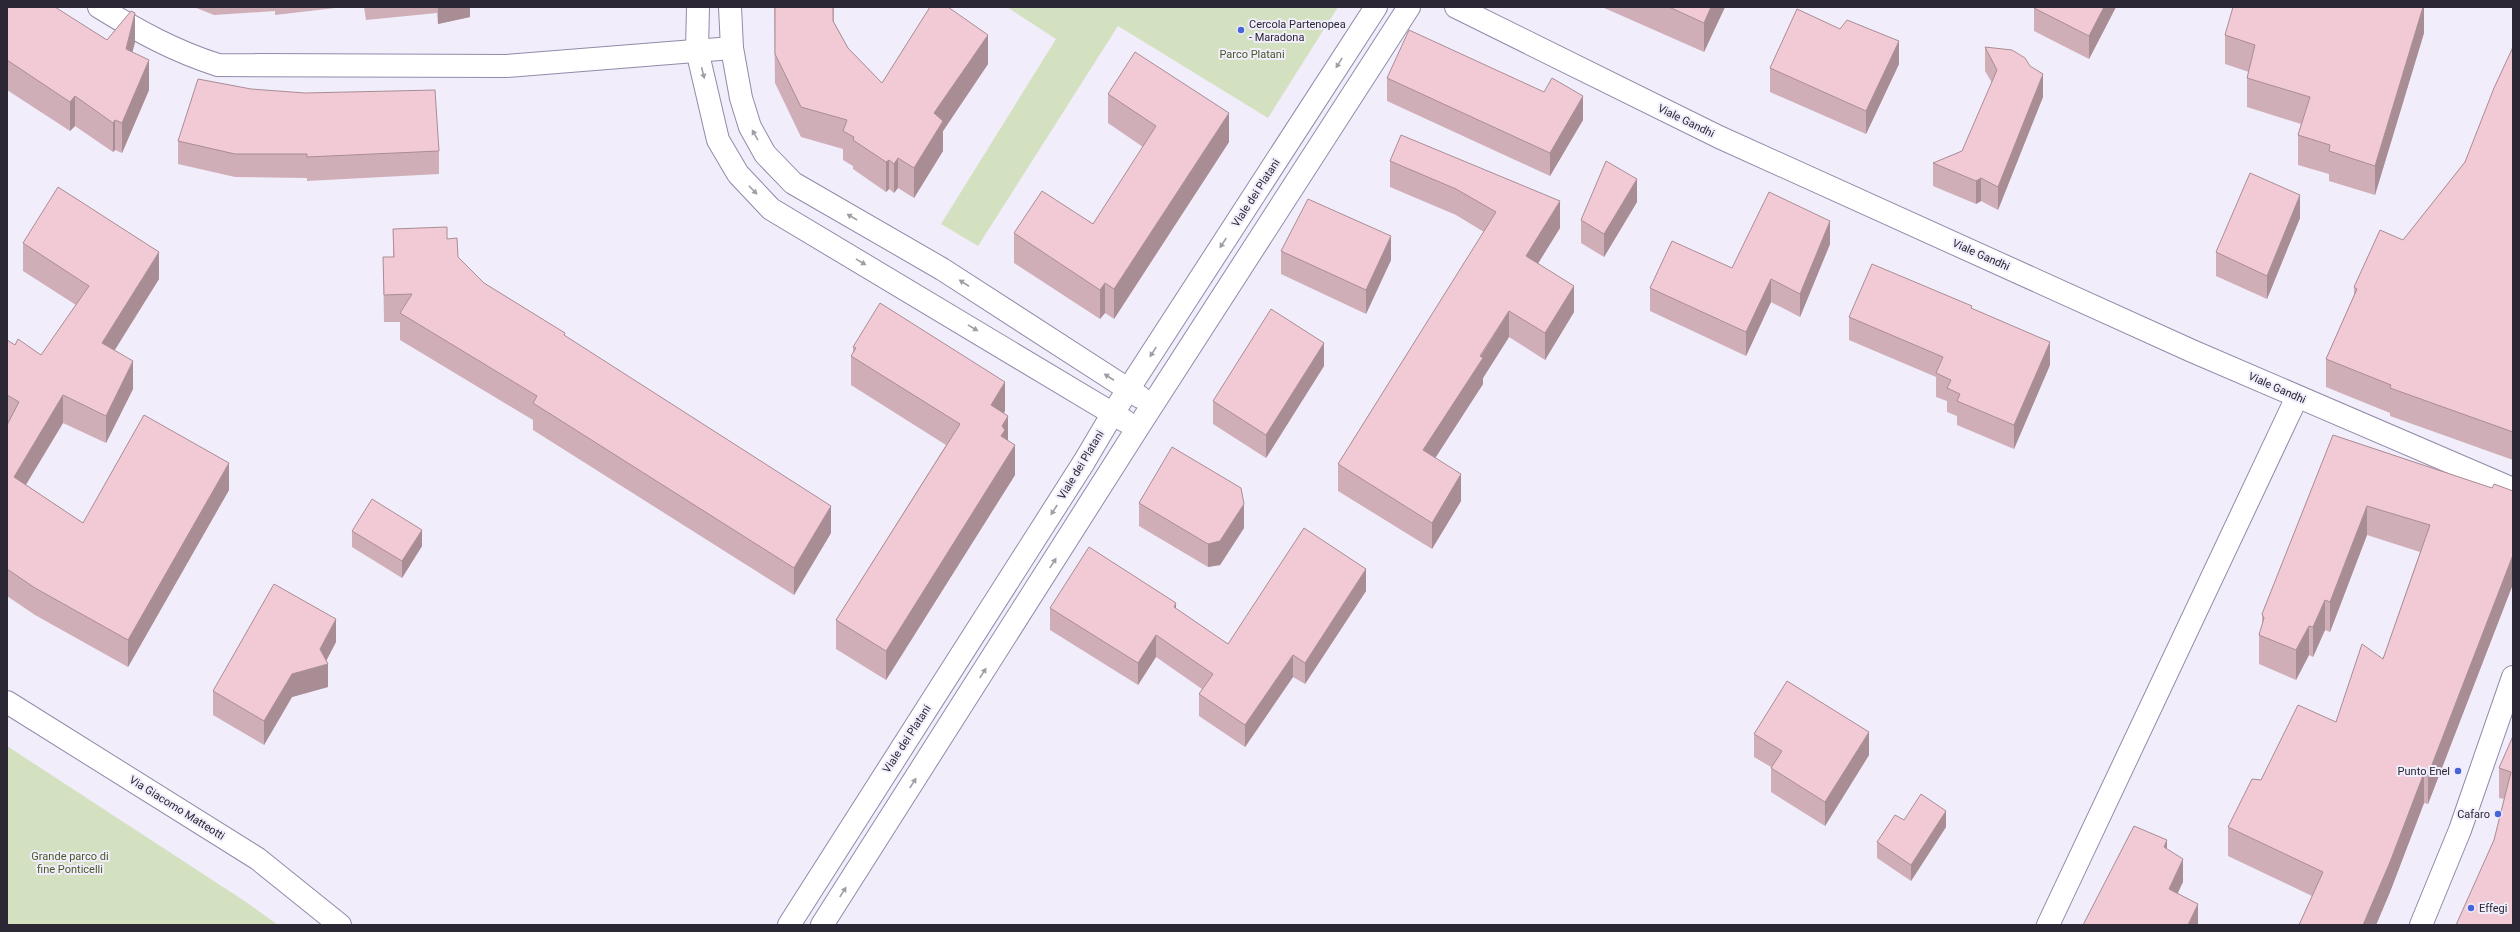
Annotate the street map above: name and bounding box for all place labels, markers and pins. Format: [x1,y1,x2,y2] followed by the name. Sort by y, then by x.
[1249,18,1346,44] place label: Cercola Partenopea - Maradona
[1236,25,1246,35] marker: Cercola Partenopea - Maradona
[2398,765,2450,778] place label: Punto Enel
[2453,766,2463,776] marker: Punto Enel
[2457,808,2490,821] place label: Cafaro
[2493,809,2503,819] marker: Cafaro
[2479,902,2507,915] place label: Effegi
[2466,903,2476,913] marker: Effegi

